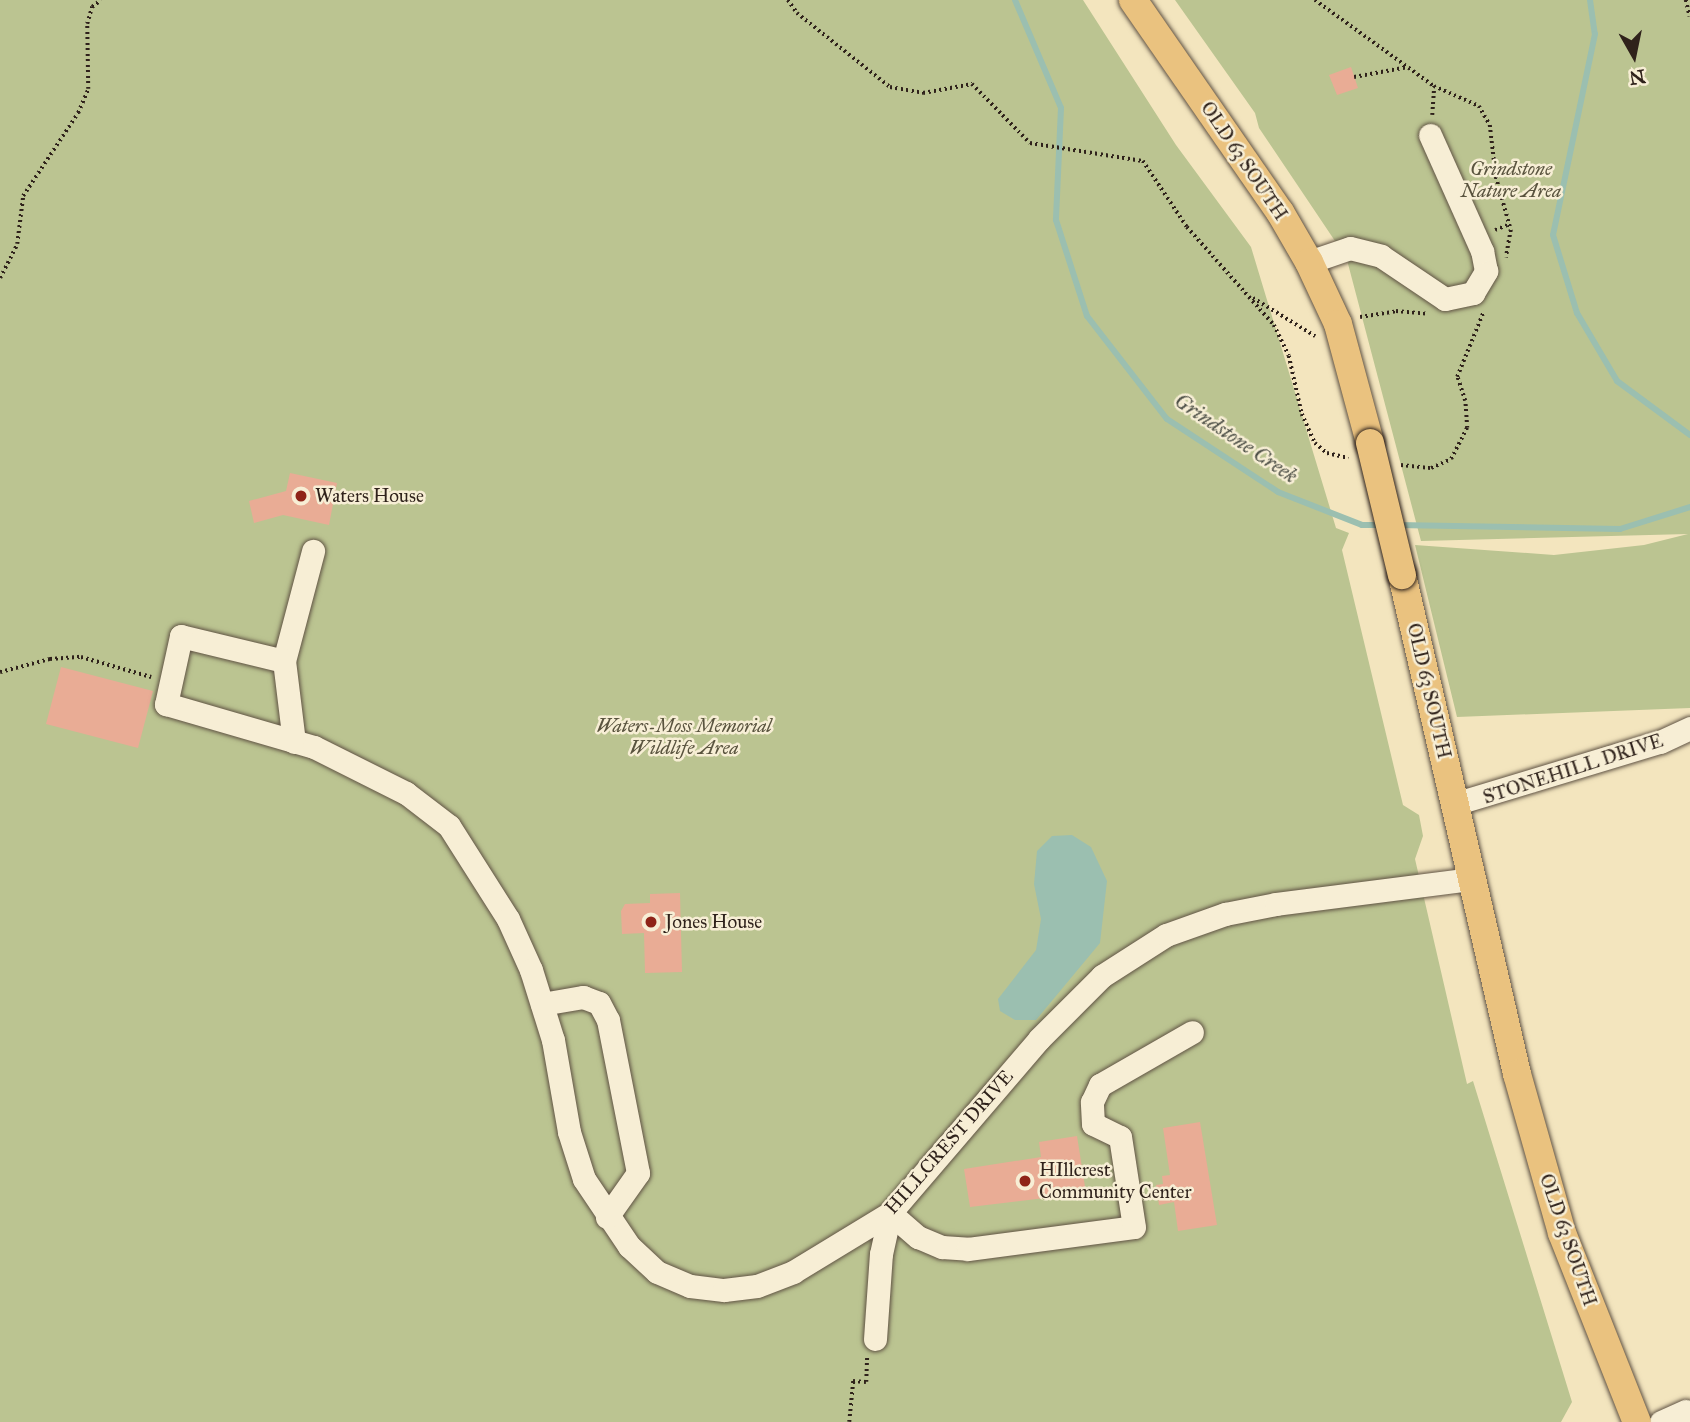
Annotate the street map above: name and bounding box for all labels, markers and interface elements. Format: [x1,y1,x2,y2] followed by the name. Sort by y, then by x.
[1599,21,1669,91] north arrow
[1628,65,1647,90] text: N
[1196,97,1292,225] street label: OLD 63 SOUTH
[1461,158,1561,202] park label: Grindstone Nature Area
[1170,388,1302,488] water label: Grindstone Creek
[315,485,424,507] place label: Waters House
[293,488,309,504] marker: Waters House
[1402,621,1456,761] street label: OLD 63 SOUTH
[596,715,772,759] park label: Waters-Moss Memorial Wildlife Area
[1480,729,1666,809] street label: STONEHILL DRIVE
[665,911,762,933] place label: Jones House
[643,914,659,930] marker: Jones House
[880,1065,1018,1219] street label: HILLCREST DRIVE
[1039,1159,1192,1203] place label: HIllcrest Community Center
[1535,1171,1601,1309] street label: OLD 63 SOUTH
[1017,1173,1033,1189] marker: HIllcrest Community Center

